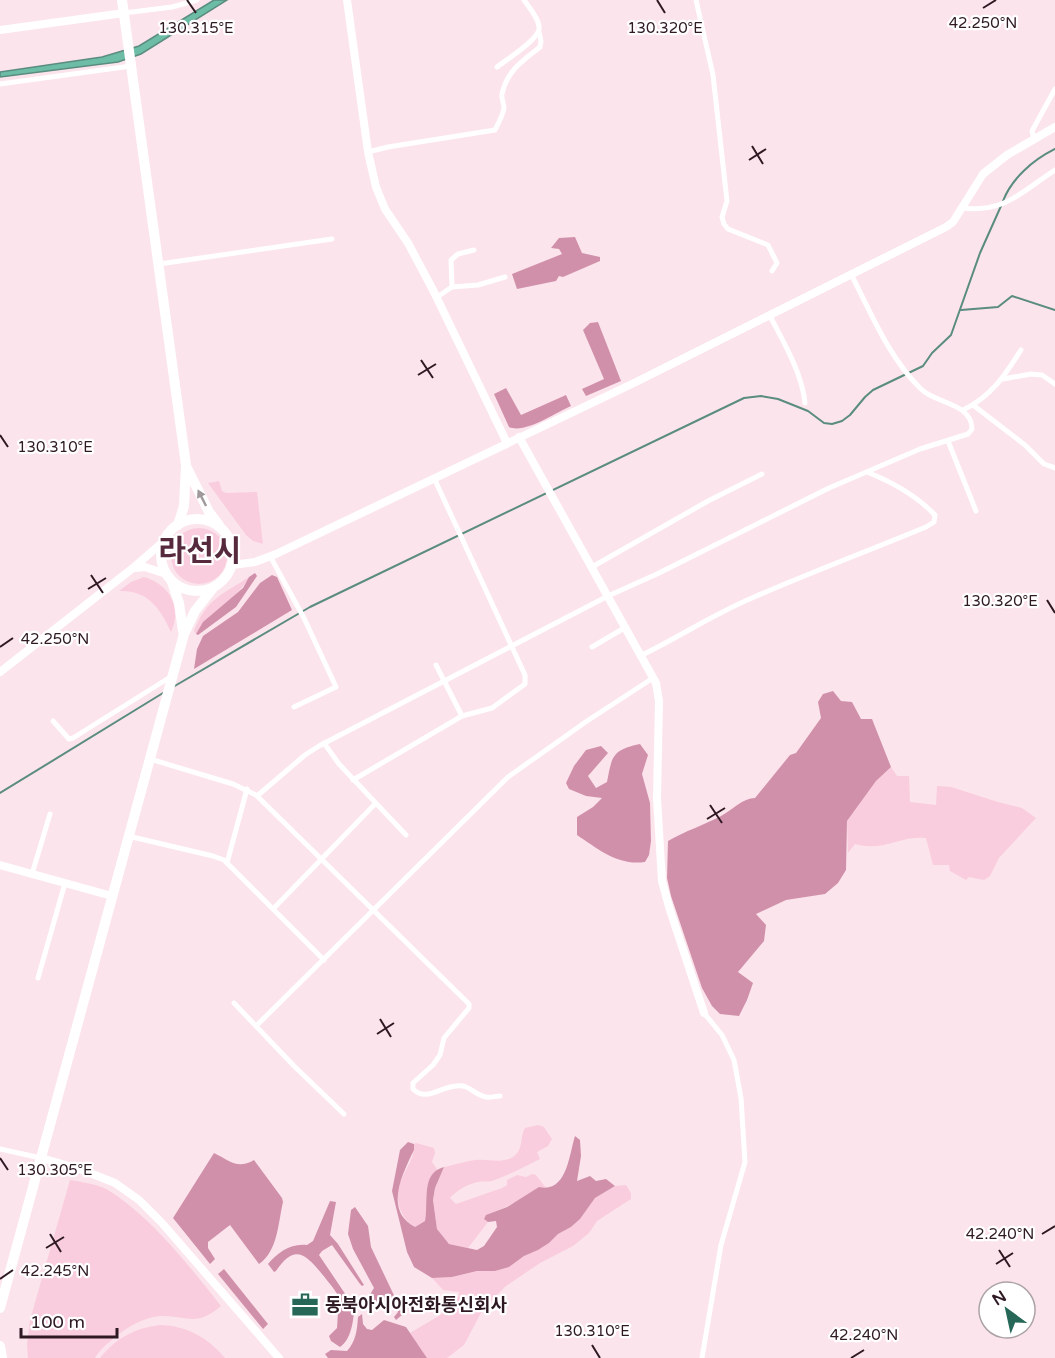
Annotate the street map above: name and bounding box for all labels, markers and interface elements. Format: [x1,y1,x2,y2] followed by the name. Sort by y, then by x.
[949,14,1017,32] text: 42.250°N
[158,19,234,37] text: 130.315°E
[627,19,703,37] text: 130.320°E
[17,438,93,456] text: 130.310°E
[197,489,206,506] one-way arrow
[159,533,241,570] district label: 라선시
[962,592,1038,610] text: 130.320°E
[21,630,89,648] text: 42.250°N
[17,1161,93,1179] text: 130.305°E
[966,1225,1034,1243] text: 42.240°N
[21,1262,89,1280] text: 42.245°N
[977,1280,1037,1340] north arrow
[989,1286,1010,1310] text: N
[290,1290,320,1320] office icon: 동북아시아전화통신회사
[325,1294,508,1316] place label: 동북아시아전화통신회사
[21,1301,117,1339] scale bar
[30,1311,85,1333] text: 100 m
[554,1322,630,1340] text: 130.310°E
[830,1326,898,1344] text: 42.240°N

